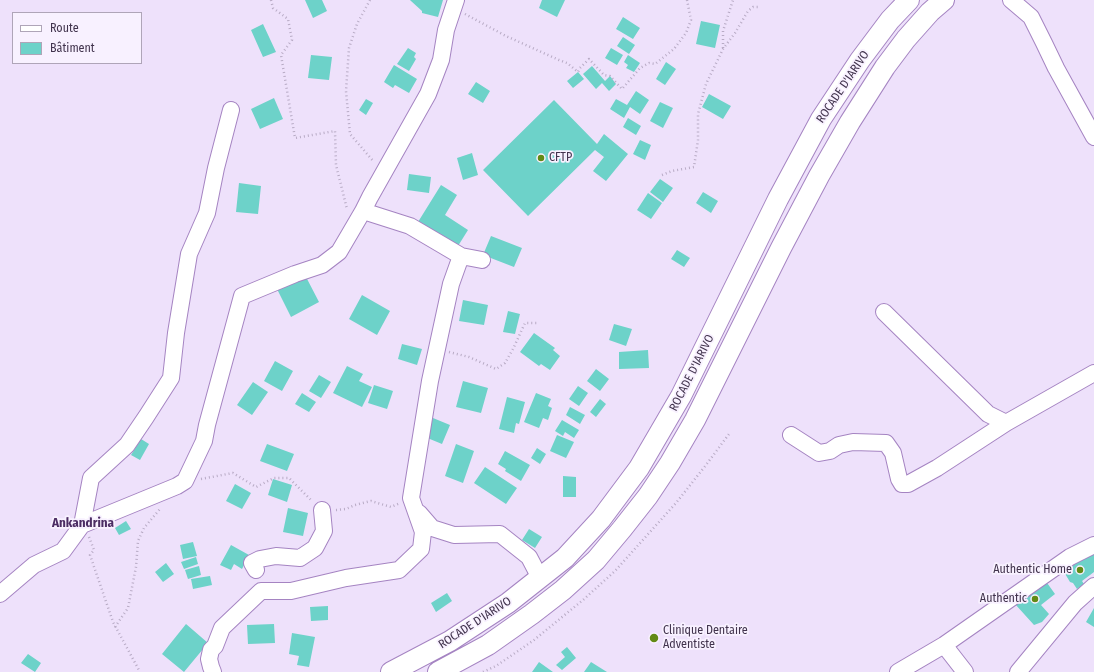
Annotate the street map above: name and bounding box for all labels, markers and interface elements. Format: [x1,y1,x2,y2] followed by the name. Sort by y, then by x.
[12,12,142,64] legend
[50,21,79,35] text: Route
[50,41,95,55] text: Bâtiment
[814,48,872,126] street label: ROCADE D'IARIVO
[549,151,572,165] place label: CFTP
[536,153,546,163] marker: CFTP
[667,332,717,414] street label: ROCADE D'IARIVO
[52,515,114,531] district label: Ankandrina
[993,563,1072,577] place label: Authentic Home
[1075,565,1085,575] marker: Authentic Home
[980,592,1027,606] place label: Authentic
[436,594,514,652] street label: ROCADE D'IARIVO
[1030,594,1040,604] marker: Authentic
[663,624,748,652] place label: Clinique Dentaire Adventiste
[648,632,660,644] marker: Clinique Dentaire Adventiste

